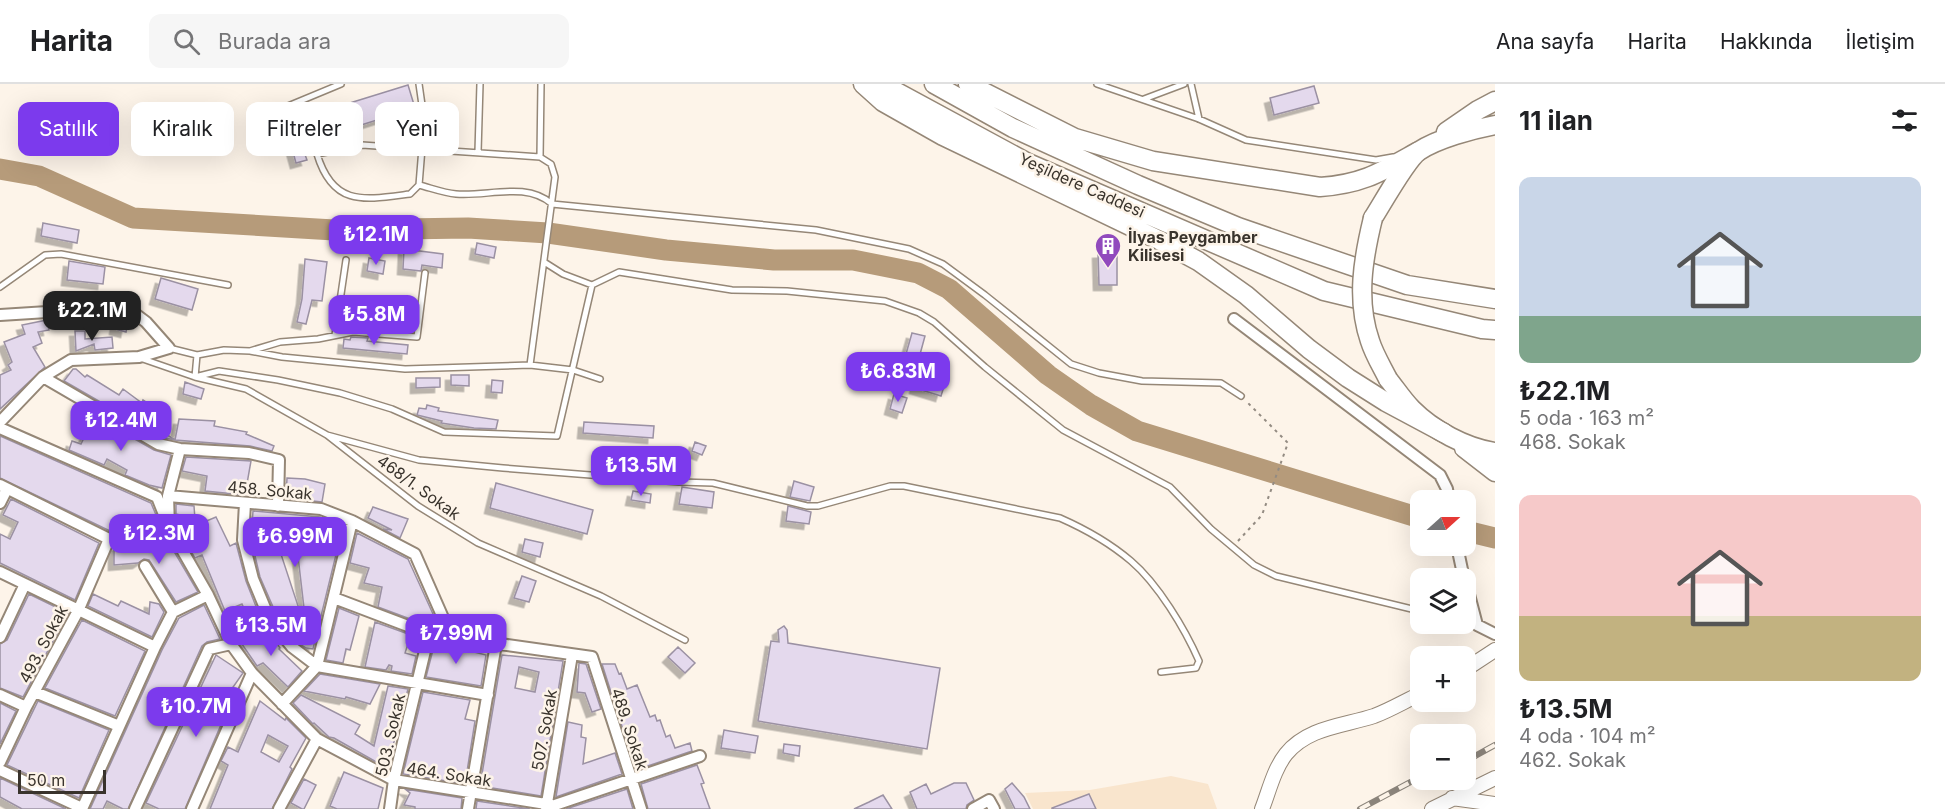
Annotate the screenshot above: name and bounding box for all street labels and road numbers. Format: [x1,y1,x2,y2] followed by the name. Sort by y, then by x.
[1016,148,1148,222] street label: Yeşildere Caddesi
[373,450,465,524] street label: 468/1. Sokak
[227,476,313,504] street label: 458. Sokak
[14,601,72,686] street label: 493. Sokak
[607,685,653,773] street label: 489. Sokak
[527,688,561,772] street label: 507. Sokak
[371,691,409,779] street label: 503. Sokak
[405,757,493,791] street label: 464. Sokak

